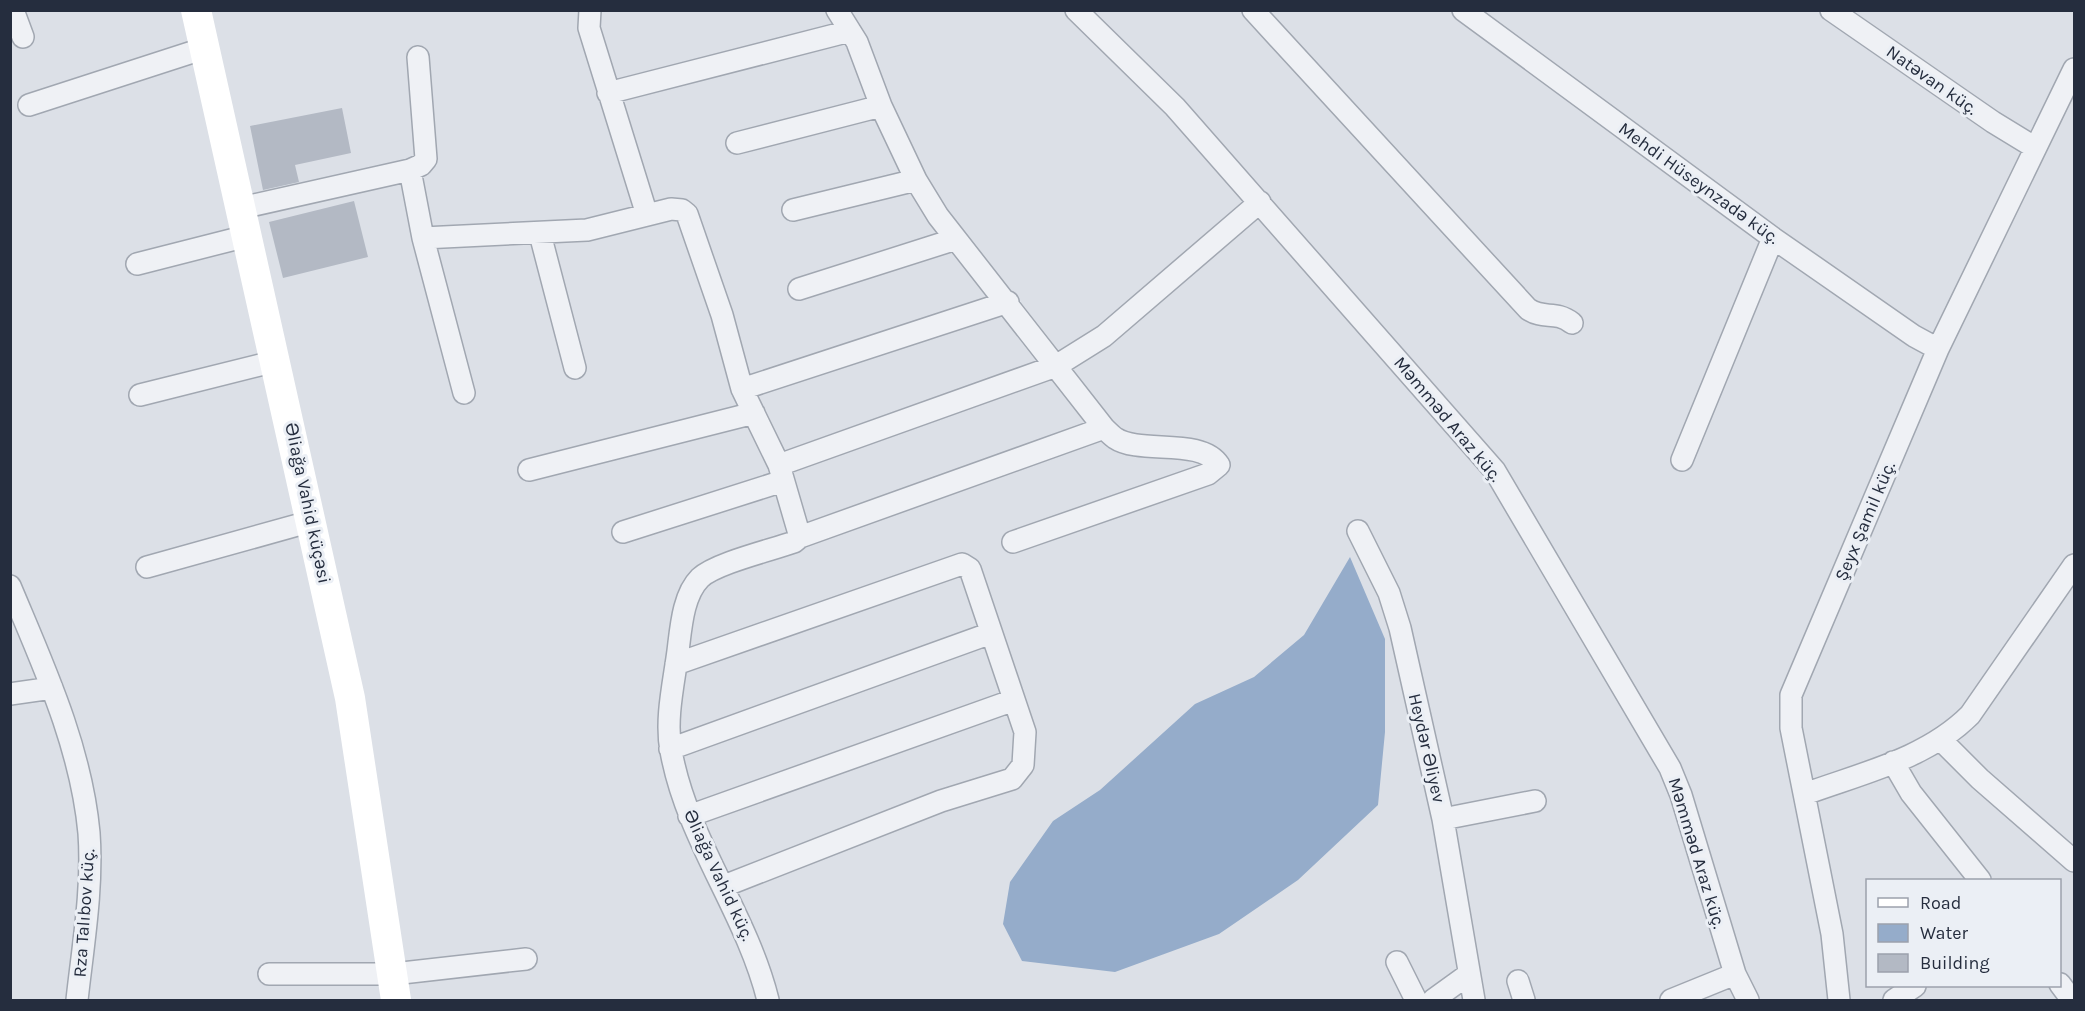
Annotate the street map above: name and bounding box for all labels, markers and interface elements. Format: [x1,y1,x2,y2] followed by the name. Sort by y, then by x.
[1882,40,1982,120] street label: Natəvan küç.
[1614,117,1784,249] street label: Mehdi Hüseynzadə küç.
[1389,352,1507,486] street label: Məmməd Araz küç.
[280,421,336,585] street label: Əliağa Vahid küçəsi
[1830,458,1900,584] street label: Şeyx Şamil küç.
[1404,691,1450,805] street label: Heydər Əliyev
[1664,775,1730,931] street label: Məmməd Araz küç.
[679,806,759,944] street label: Əliağa Vahid küç.
[69,848,99,978] street label: Rza Talıbov küç.
[1866,879,2061,987] legend
[1920,892,1961,914] text: Road
[1920,922,1968,944] text: Water
[1920,952,1990,974] text: Building

